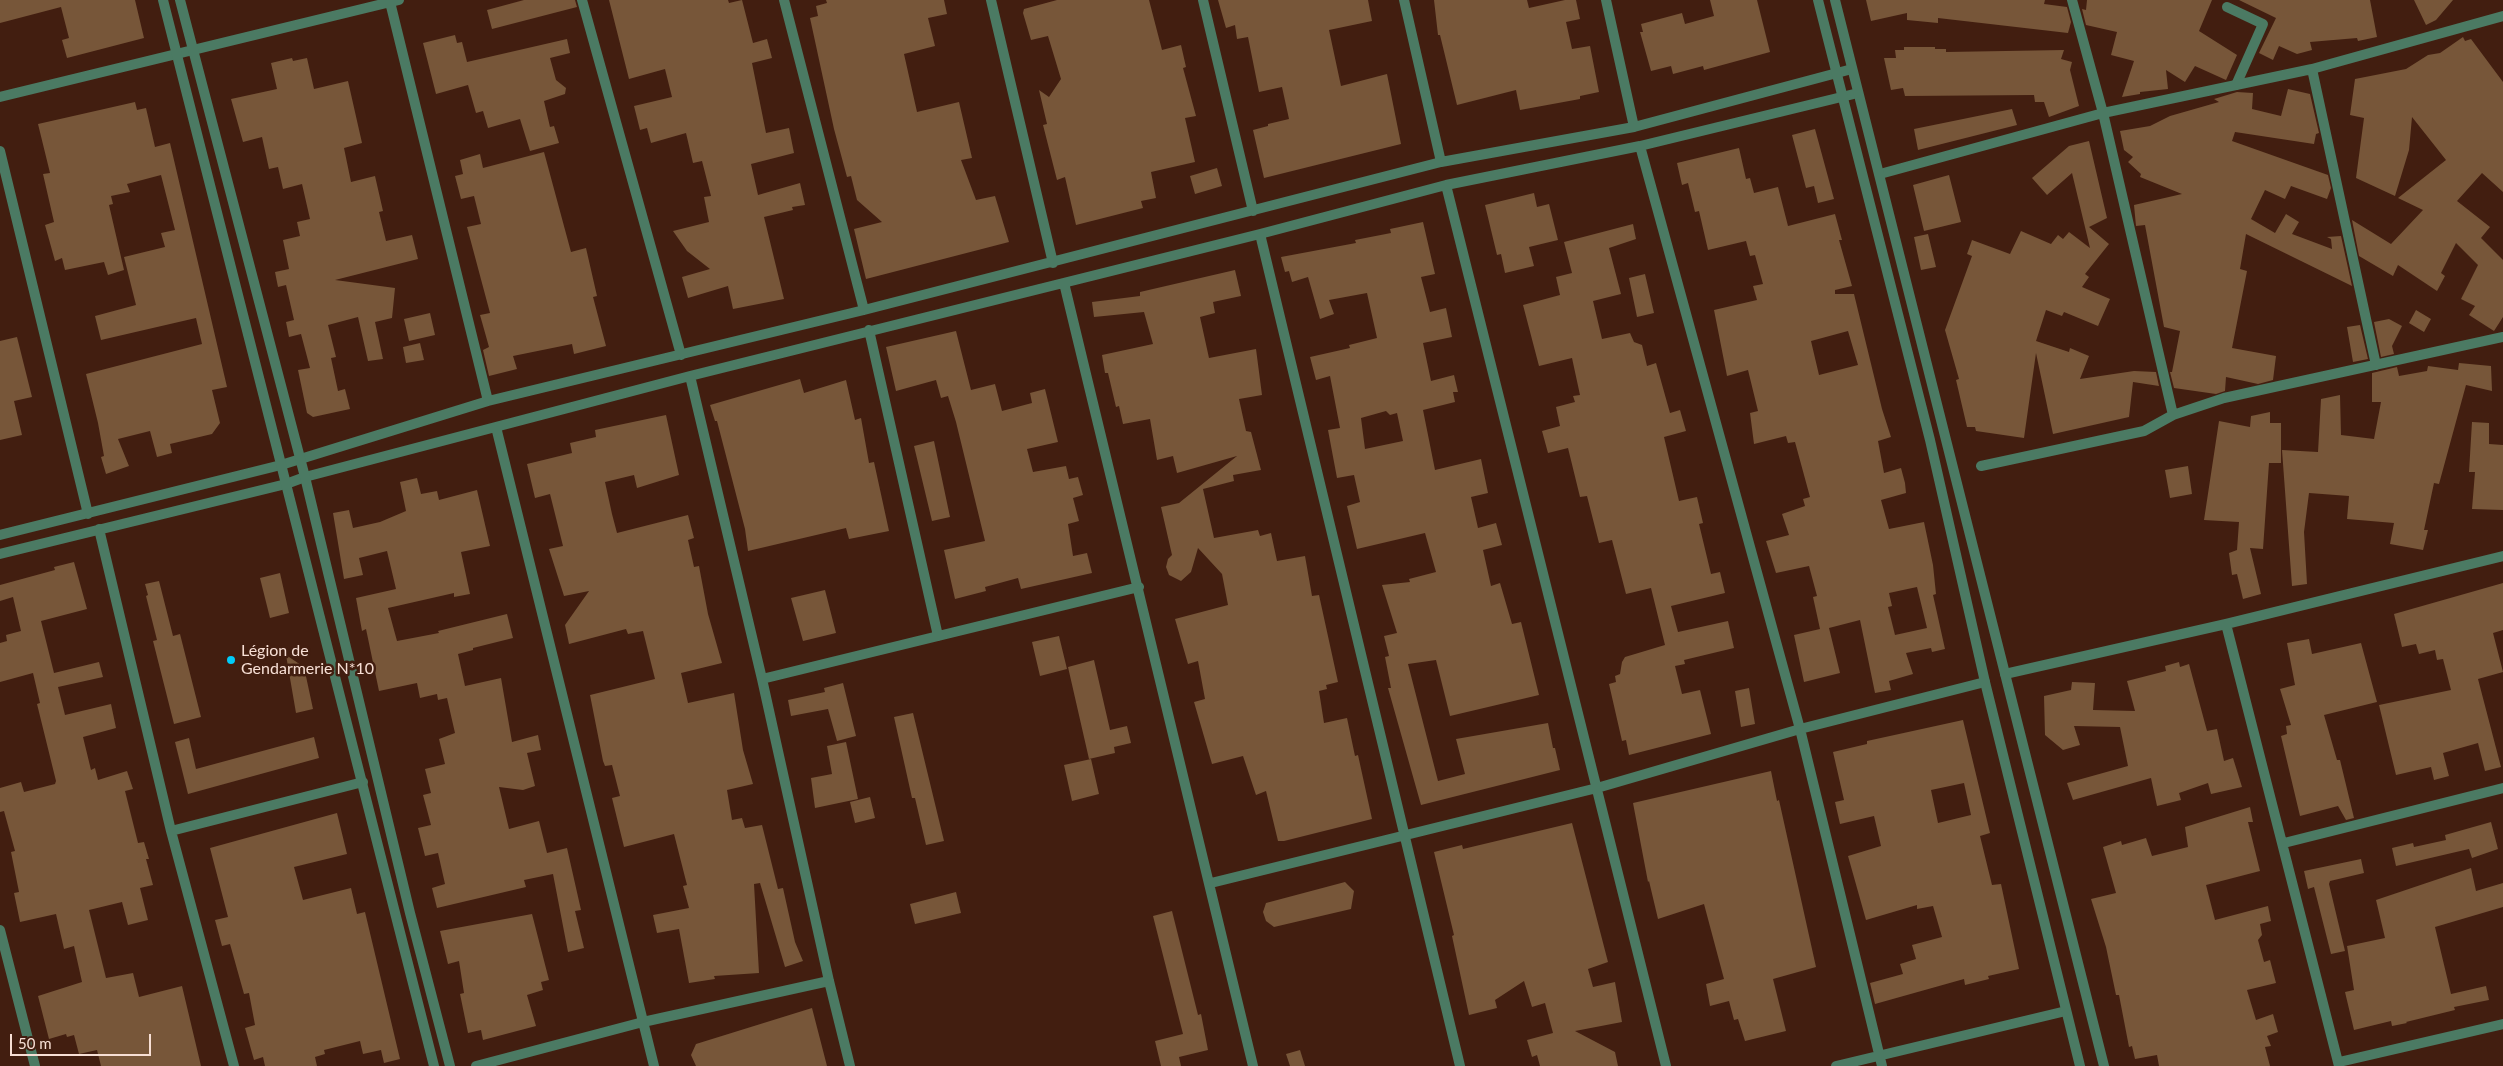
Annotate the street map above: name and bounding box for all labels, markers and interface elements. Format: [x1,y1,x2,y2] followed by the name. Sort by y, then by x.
[241,641,374,679] place label: Légion de Gendarmerie N*10
[225,654,237,666] marker: Légion de Gendarmerie N*10
[12,1024,154,1056] scale bar
[18,1034,52,1052] text: 50 m

